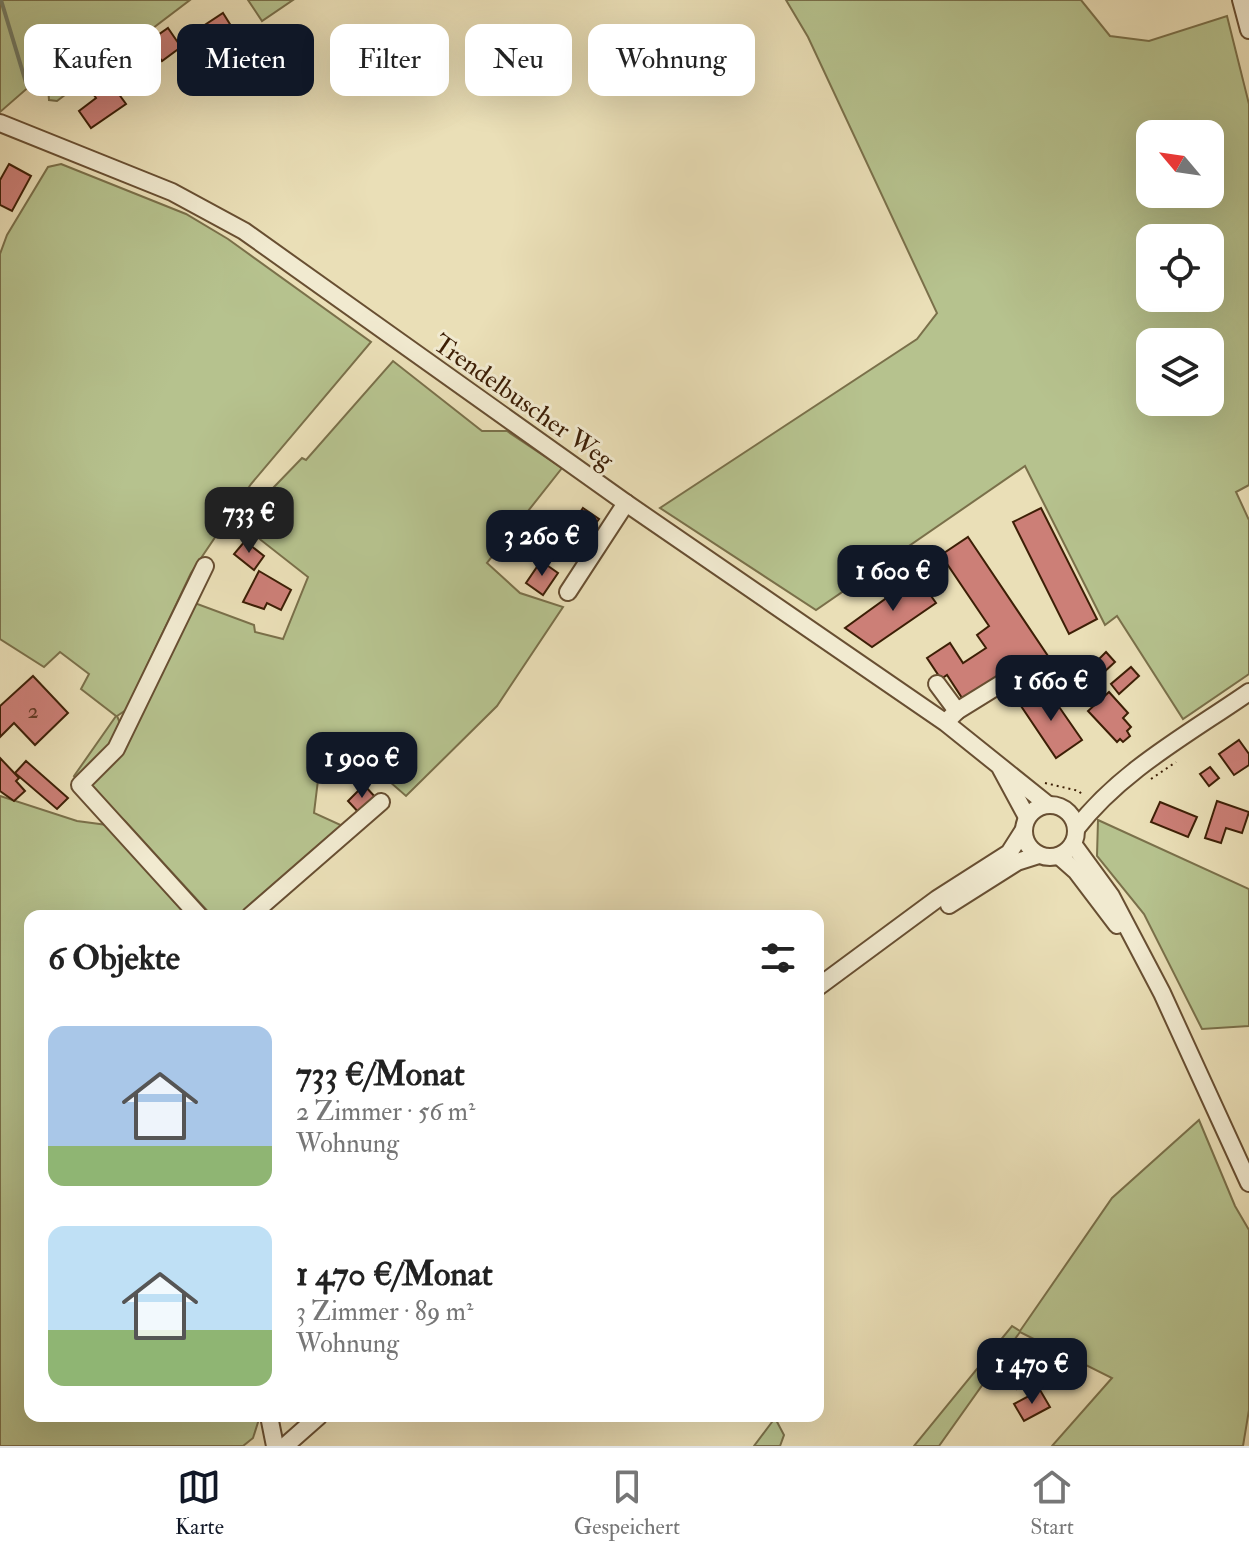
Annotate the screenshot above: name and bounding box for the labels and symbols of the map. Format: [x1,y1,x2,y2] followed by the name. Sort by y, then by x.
[1136,120,1224,208] north arrow
[427,327,621,477] street label: Trendelbuscher Weg
[193,487,305,555] pin: 733 €
[468,510,616,578] pin: 3 260 €
[819,545,967,613] pin: 1 600 €
[977,655,1125,723] pin: 1 660 €
[27,697,39,725] house number: 2
[288,732,436,800] pin: 1 900 €
[958,1338,1106,1406] pin: 1 470 €

